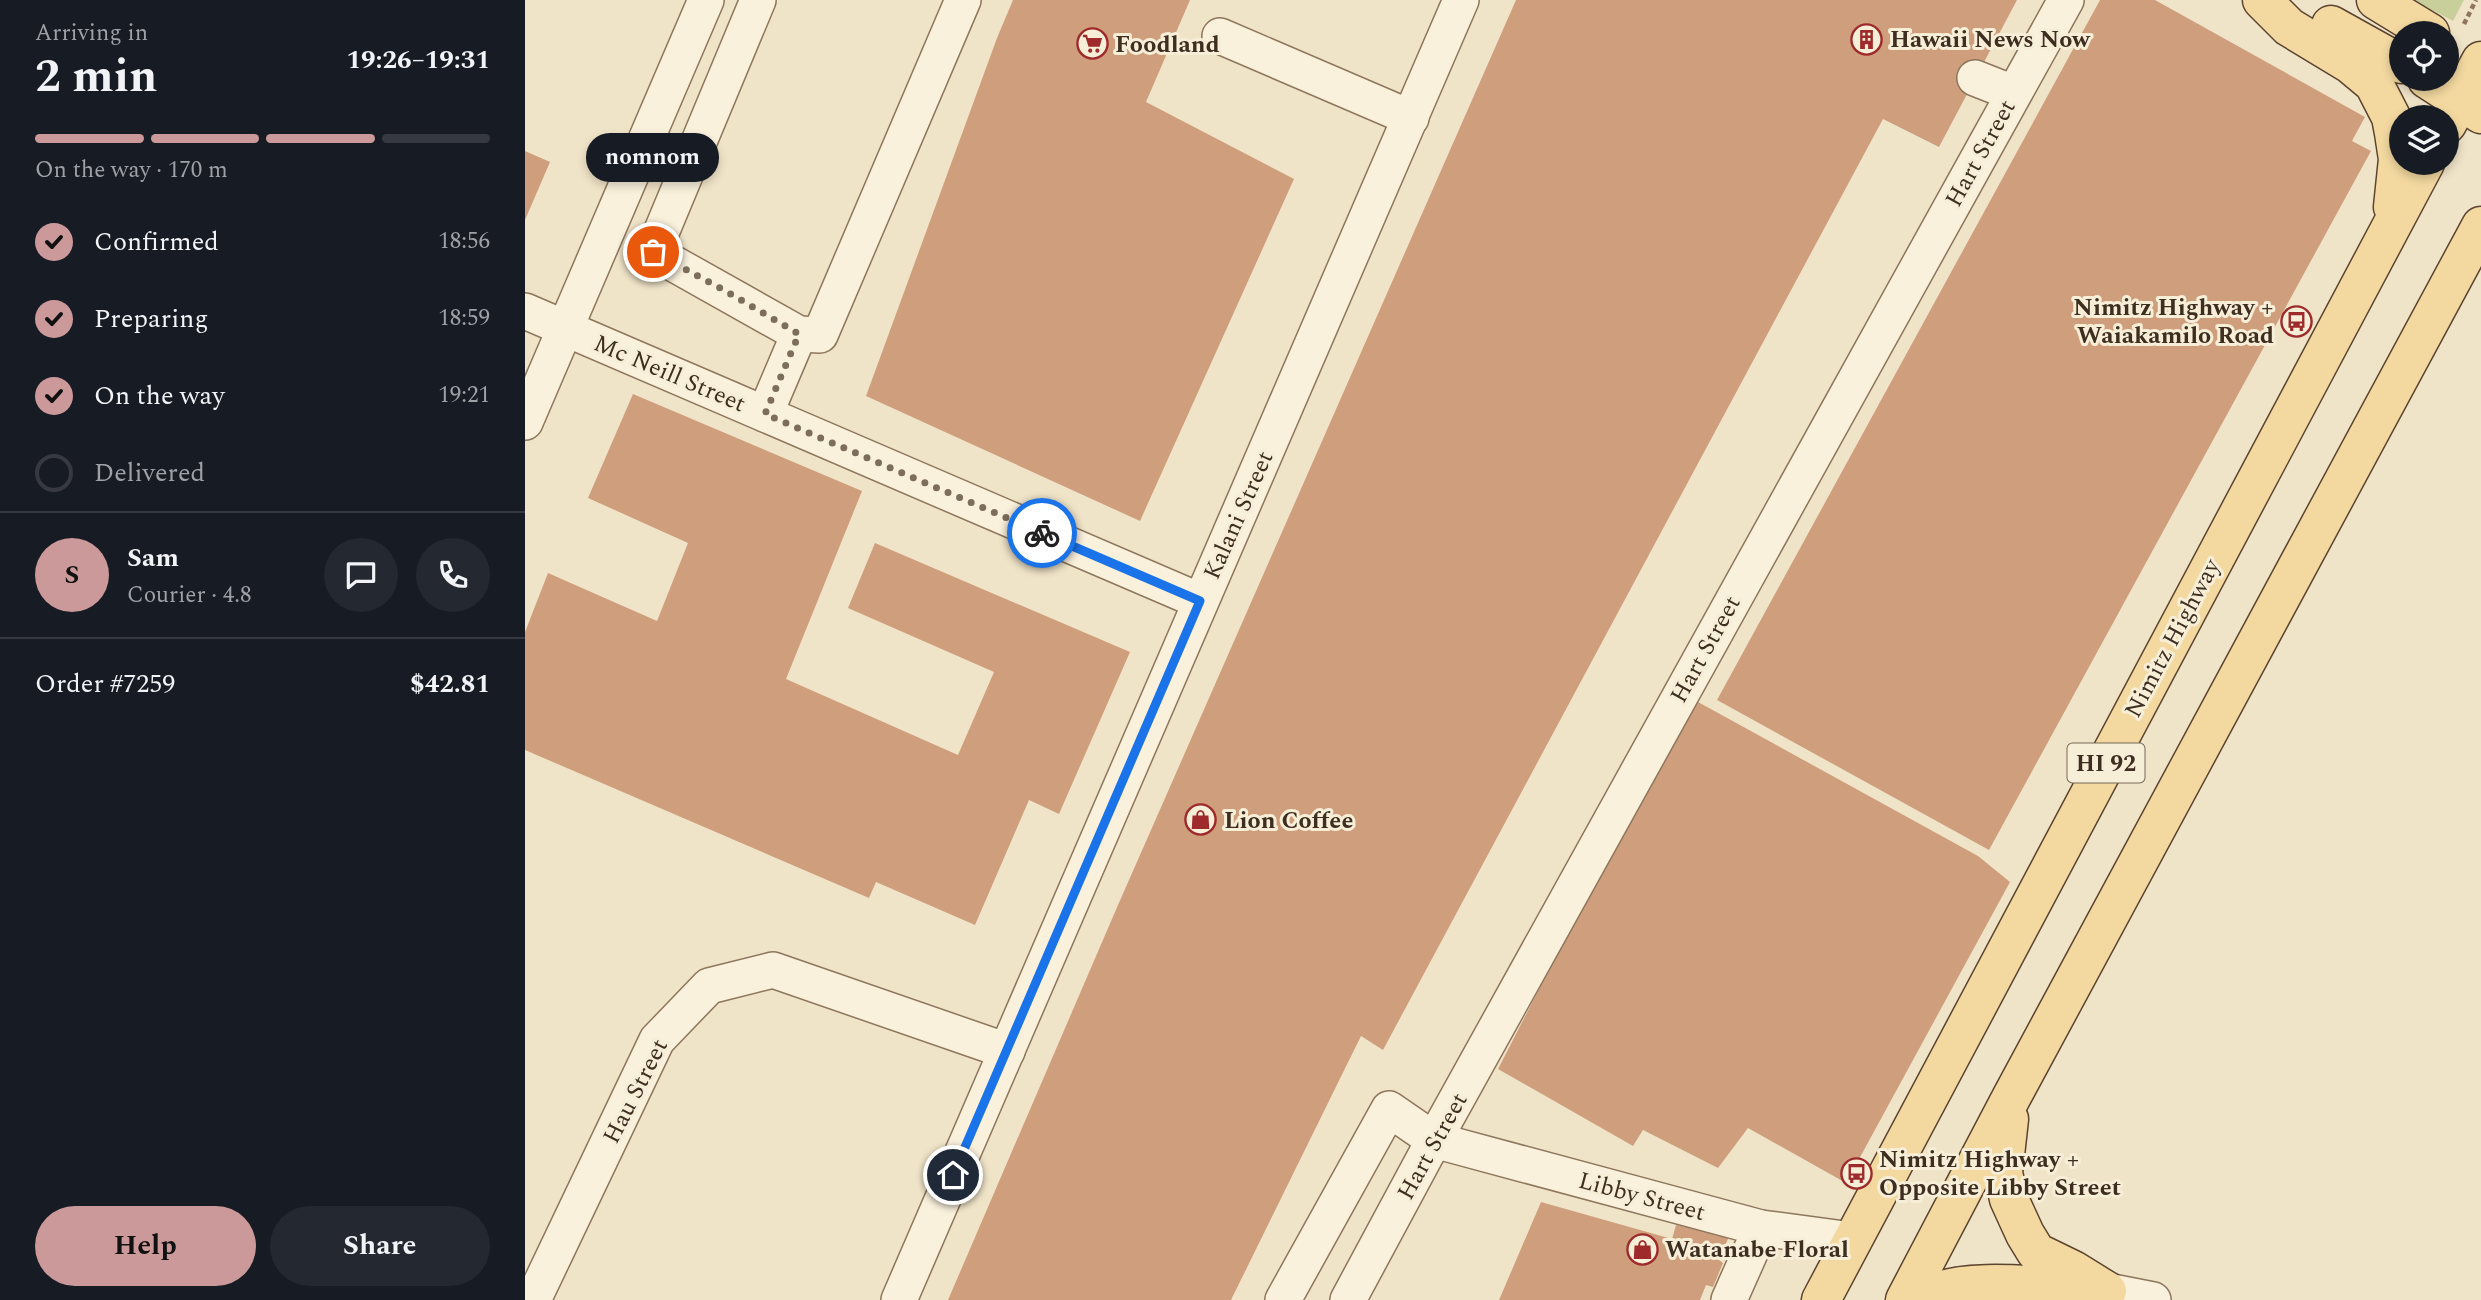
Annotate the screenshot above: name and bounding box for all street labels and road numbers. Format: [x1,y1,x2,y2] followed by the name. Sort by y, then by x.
[1936,93,2025,214] street label: Hart Street
[588,326,751,422] street label: Mc Neill Street
[1195,445,1283,586] street label: Kalani Street
[2116,551,2231,724] street label: Nimitz Highway
[1661,589,1750,710] street label: Hart Street
[2067,744,2145,782] road number: HI 92
[594,1033,678,1150] street label: Hau Street
[1388,1086,1477,1207] street label: Hart Street
[1574,1163,1709,1231] street label: Libby Street

